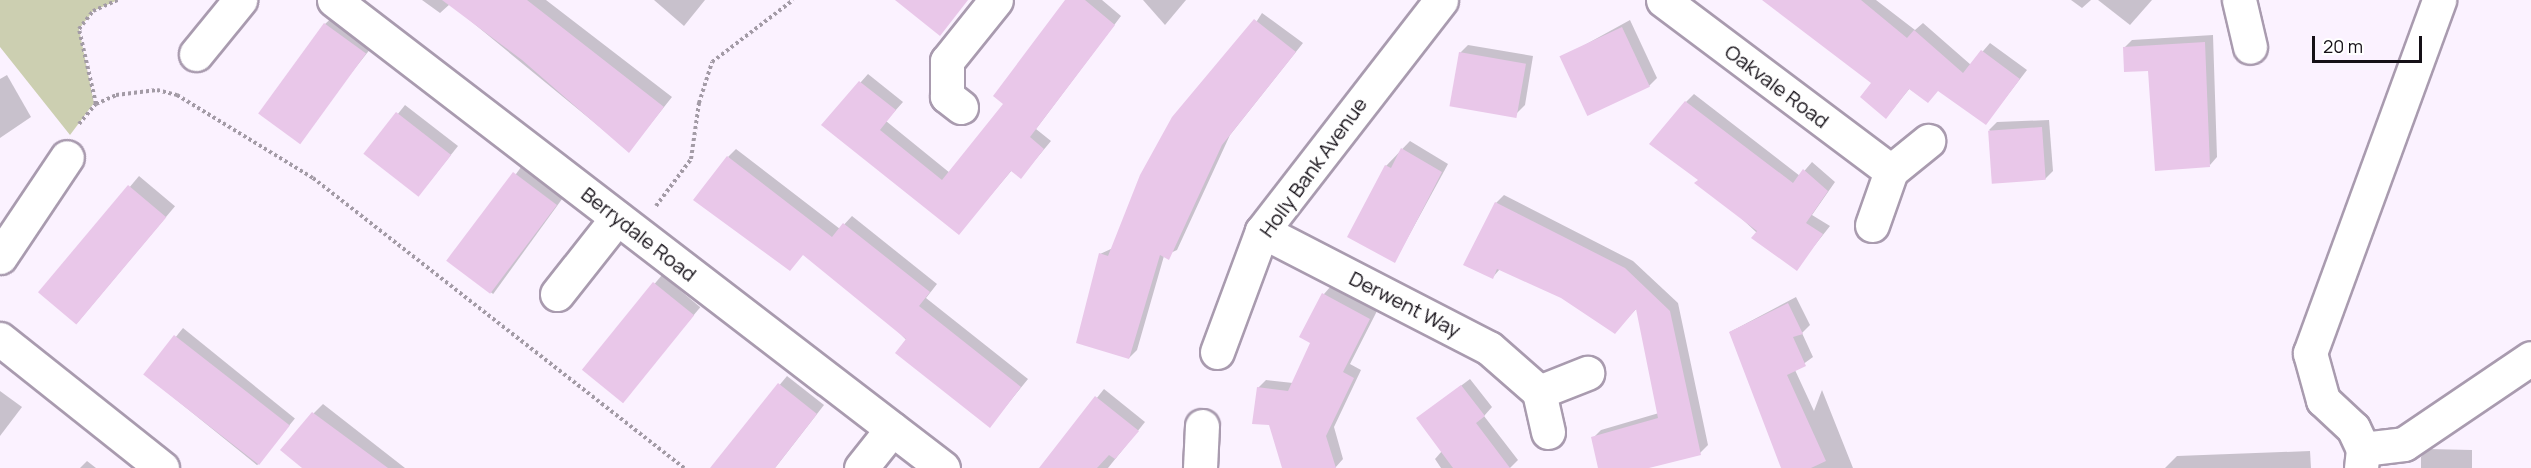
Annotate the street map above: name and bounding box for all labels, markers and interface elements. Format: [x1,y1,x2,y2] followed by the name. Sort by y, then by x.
[2315,24,2424,62] scale bar
[2323,34,2363,58] text: 20 m
[1720,39,1834,133] street label: Oakvale Road
[1254,92,1372,242] street label: Holly Bank Avenue
[577,182,701,286] street label: Berrydale Road
[1345,266,1465,342] street label: Derwent Way

